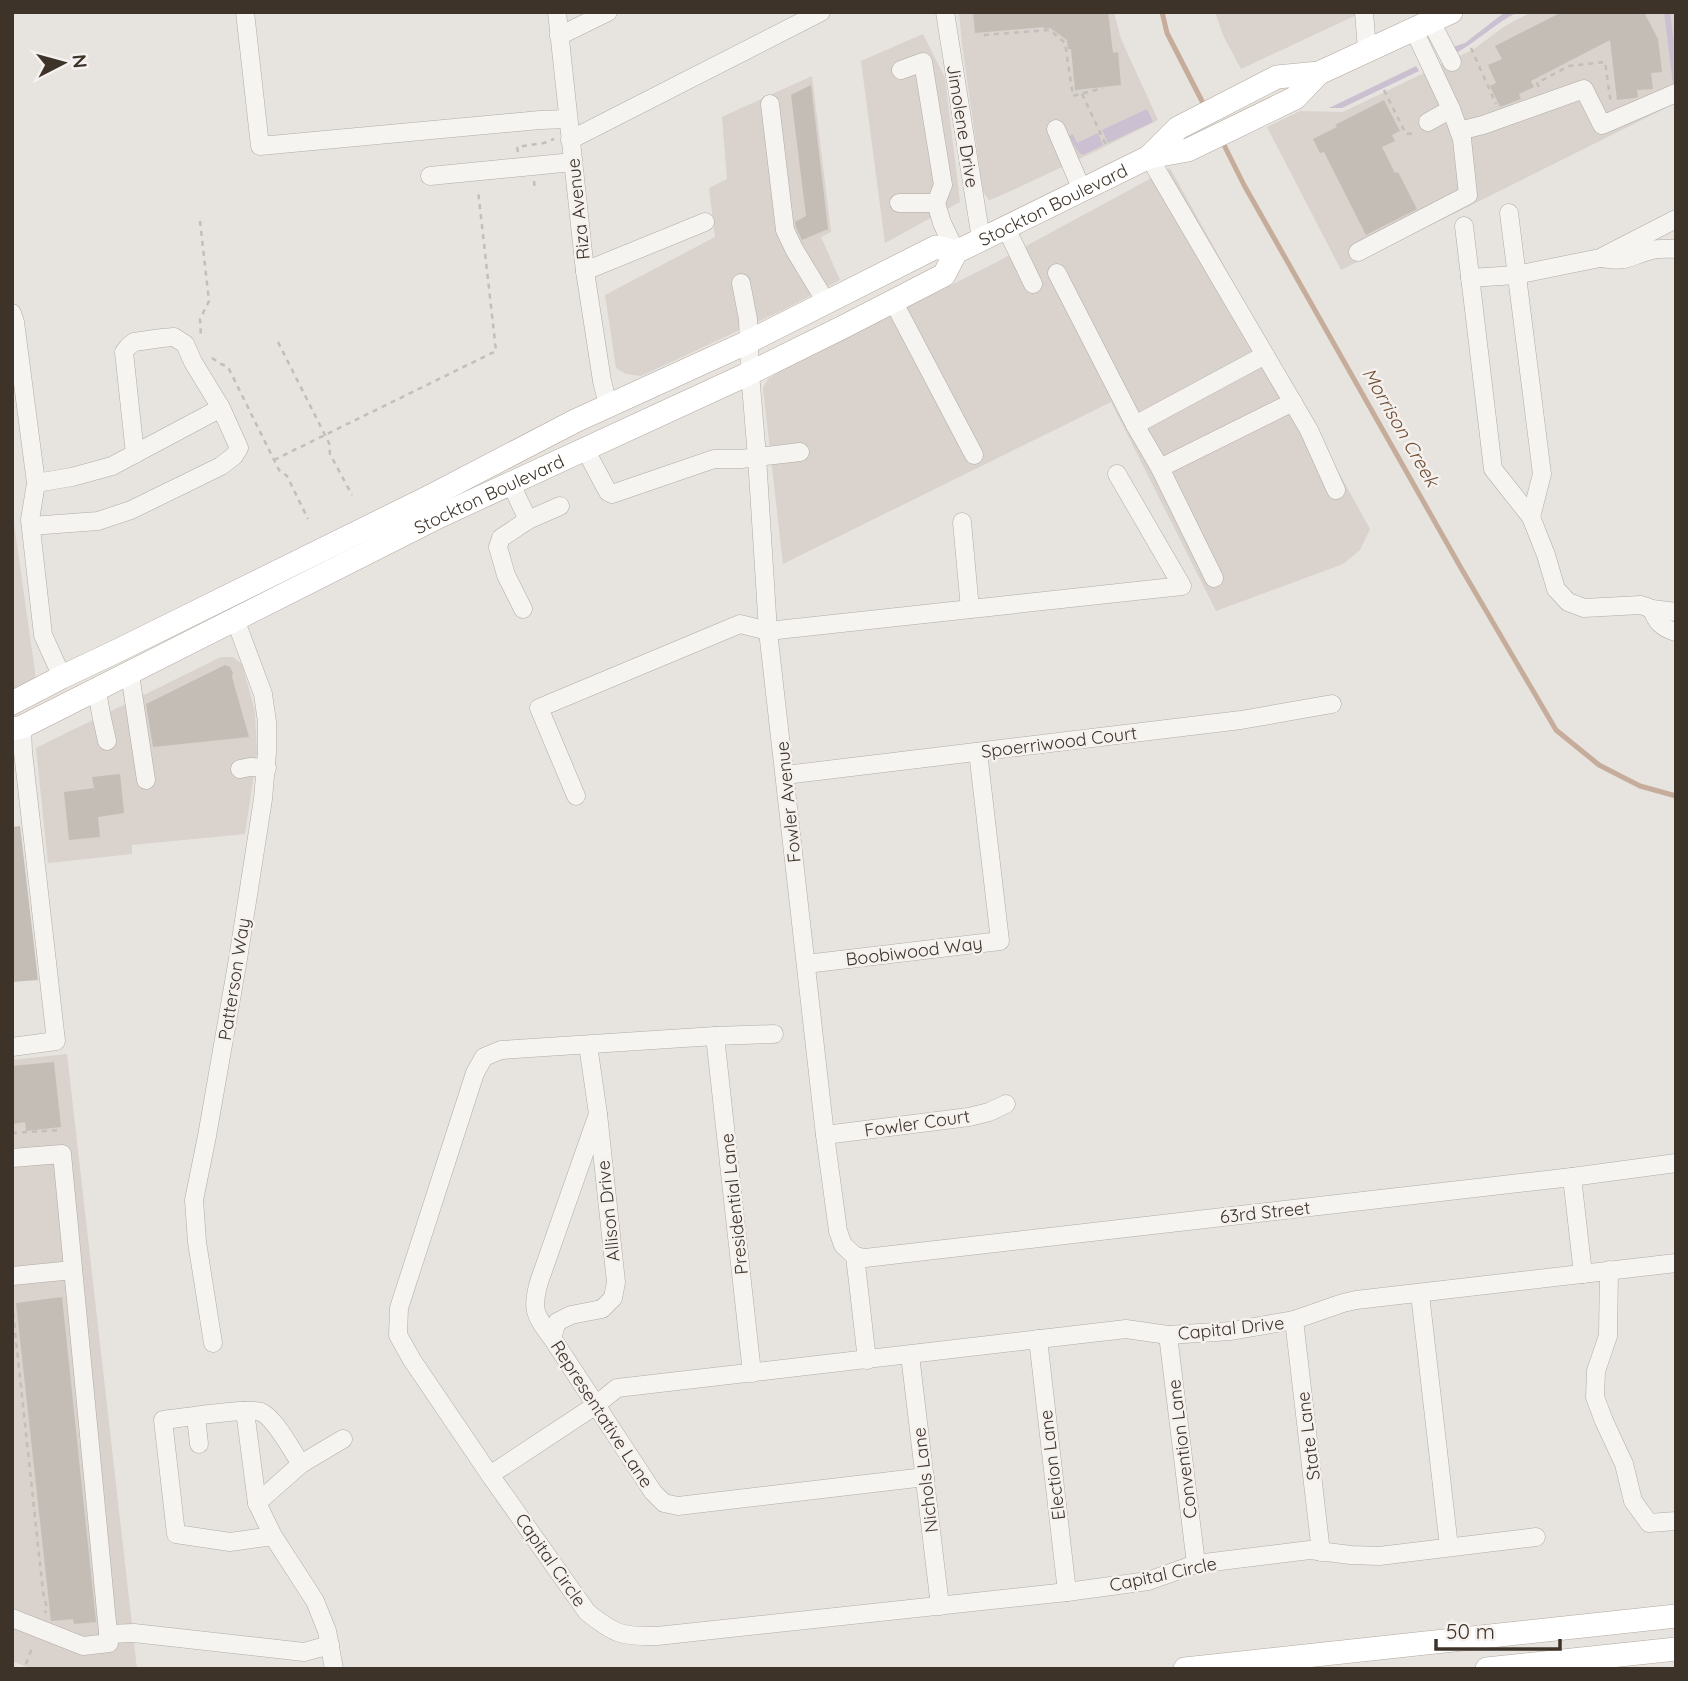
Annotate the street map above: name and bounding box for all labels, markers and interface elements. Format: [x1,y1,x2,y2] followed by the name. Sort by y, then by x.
[28,28,98,98] north arrow
[67,53,93,69] text: N
[942,63,984,189] street label: Jimolene Drive
[561,157,595,261] street label: Riza Avenue
[975,158,1131,251] street label: Stockton Boulevard
[1357,363,1446,492] water label: Morrison Creek
[410,449,567,539] street label: Stockton Boulevard
[980,721,1138,763] street label: Spoerriwood Court
[770,740,806,864] street label: Fowler Avenue
[213,916,255,1042] street label: Patterson Way
[844,931,984,971] street label: Boobiwood Way
[863,1104,971,1142] street label: Fowler Court
[715,1132,753,1276] street label: Presidential Lane
[591,1159,625,1263] street label: Allison Drive
[1219,1196,1311,1228] street label: 63rd Street
[1177,1311,1285,1345] street label: Capital Drive
[546,1336,658,1492] street label: Representative Lane
[1162,1378,1202,1520] street label: Convention Lane
[1291,1390,1325,1482] street label: State Lane
[1034,1409,1070,1521] street label: Election Lane
[907,1426,943,1534] street label: Nichols Lane
[510,1509,592,1611] street label: Capital Circle
[1107,1551,1219,1597] street label: Capital Circle
[1436,1608,1560,1652] scale bar
[1446,1618,1495,1644] text: 50 m

